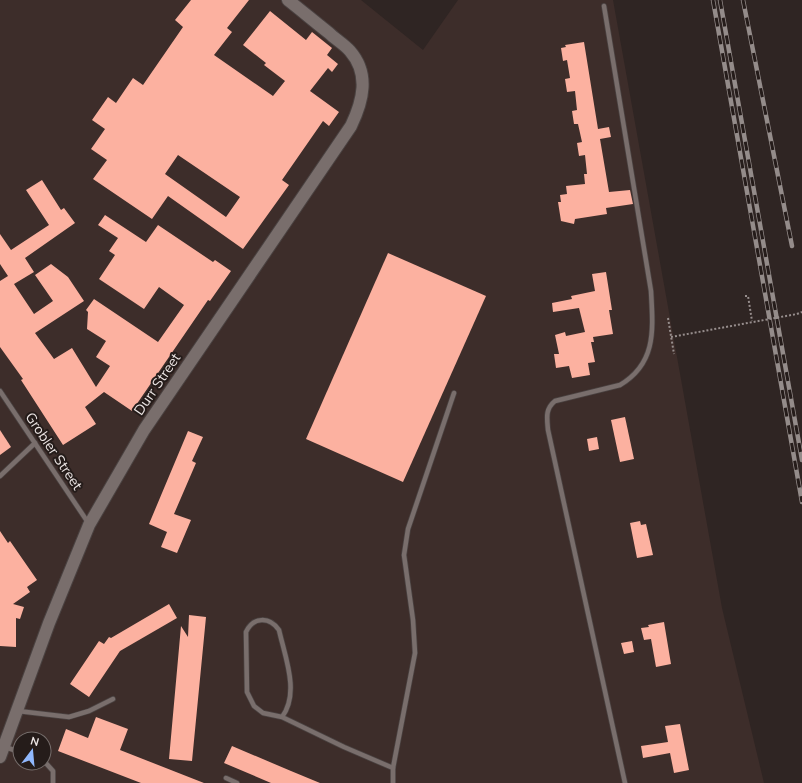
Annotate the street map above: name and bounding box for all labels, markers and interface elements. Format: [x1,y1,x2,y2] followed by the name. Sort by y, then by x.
[130,349,184,418] street label: Durr Street
[21,409,87,493] street label: Grobler Street
[12,731,52,771] north arrow
[29,734,41,749] text: N

